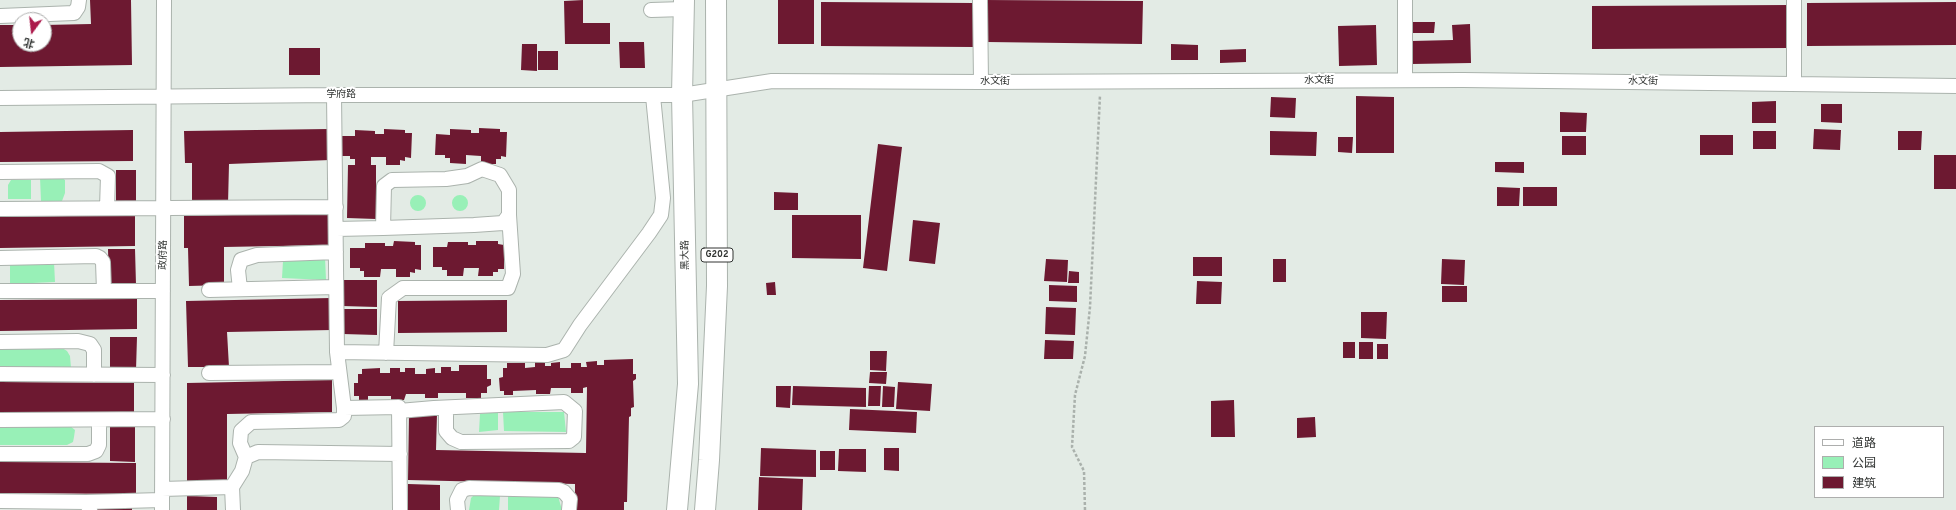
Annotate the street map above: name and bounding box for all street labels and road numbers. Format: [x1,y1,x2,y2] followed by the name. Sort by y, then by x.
[1304,75,1334,87] street label: 水文街
[980,76,1010,88] street label: 水文街
[1628,76,1658,88] street label: 水文街
[326,89,356,101] street label: 学府路
[158,240,170,270] street label: 政府路
[680,240,692,270] street label: 黑大路
[701,248,733,262] road number: G202

